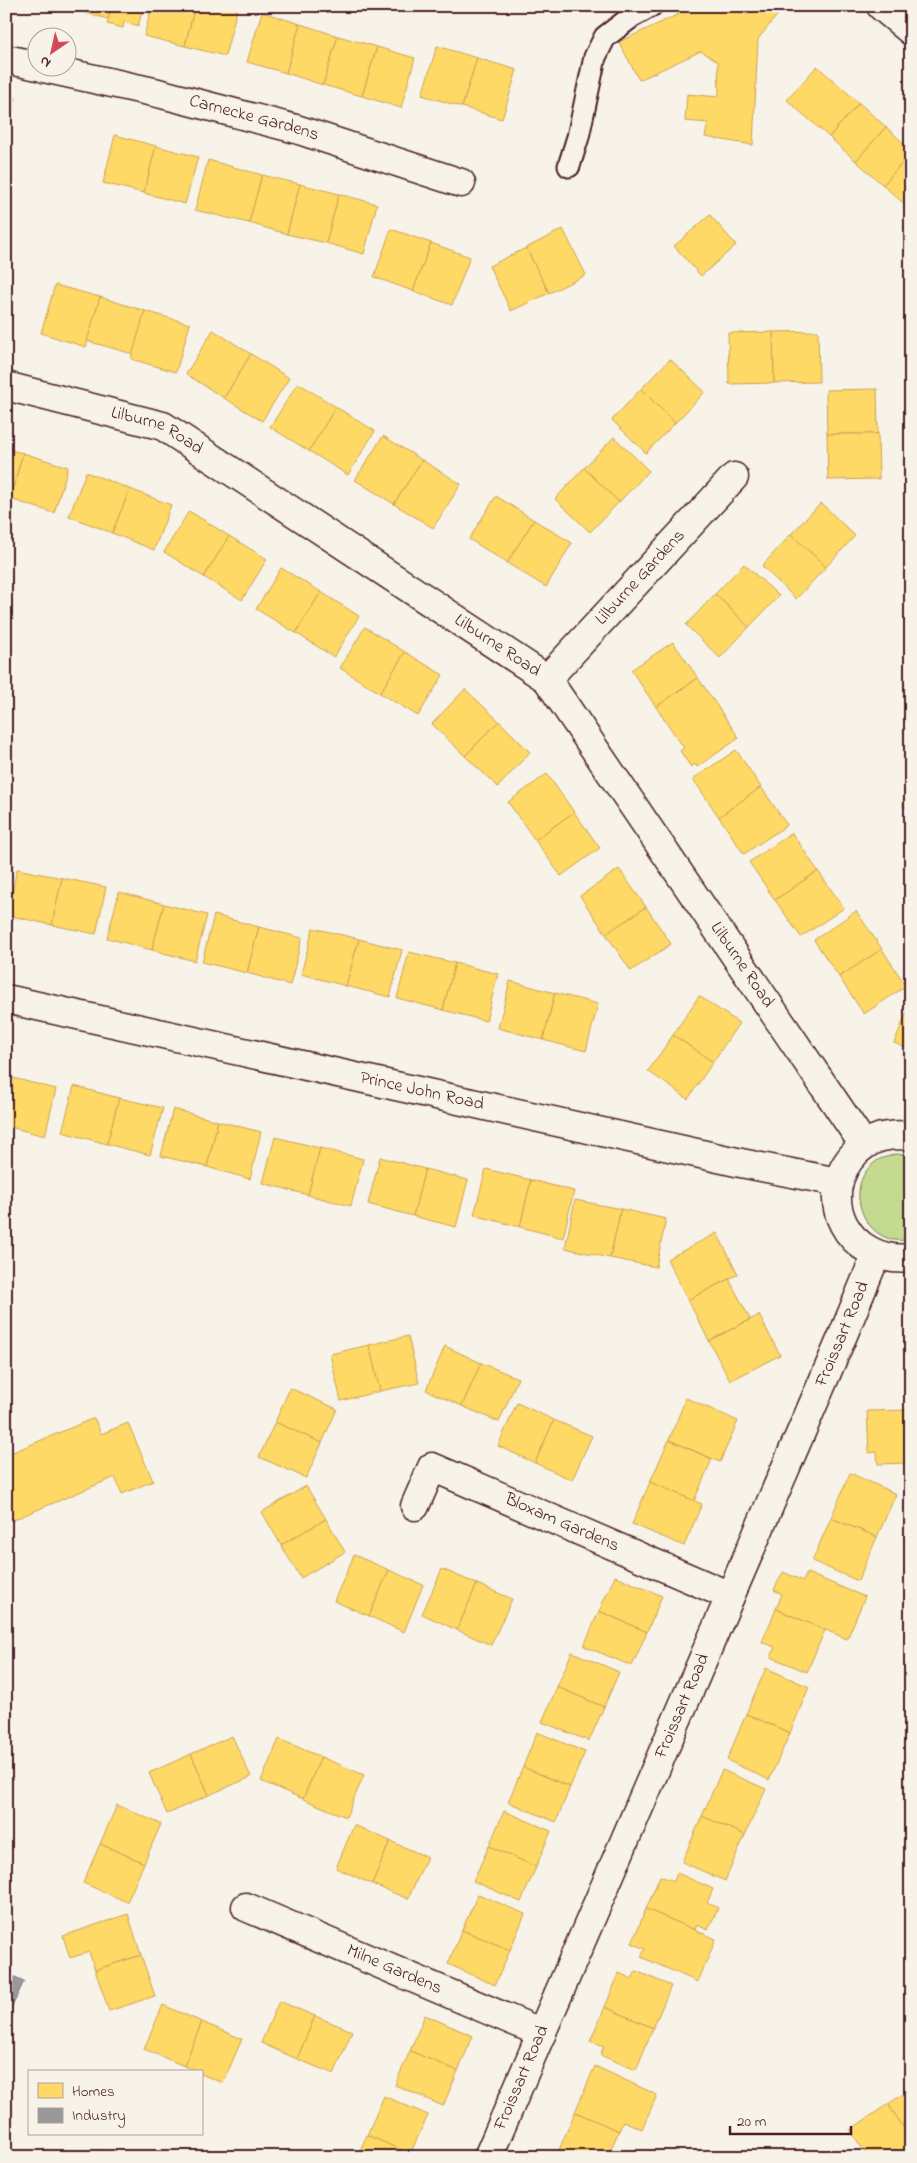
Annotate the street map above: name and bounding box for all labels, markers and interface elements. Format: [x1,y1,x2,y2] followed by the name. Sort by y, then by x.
[28,28,78,78] north arrow
[36,50,55,73] text: N
[186,89,322,149] street label: Carnecke Gardens
[108,400,208,462] street label: Lilburne Road
[590,524,692,632] street label: Lilburne Gardens
[449,608,545,684] street label: Lilburne Road
[703,917,780,1013] street label: Lilburne Road
[357,1065,486,1118] street label: Prince John Road
[809,1278,877,1392] street label: Froissart Road
[499,1487,623,1559] street label: Bloxam Gardens
[648,1650,717,1764] street label: Froissart Road
[342,1938,446,2002] street label: Milne Gardens
[488,2022,556,2135] street label: Froissart Road
[28,2070,202,2136] legend
[72,2081,115,2103] text: Homes
[730,2103,851,2135] scale bar
[72,2105,126,2128] text: Industry
[737,2111,767,2133] text: 20 m

